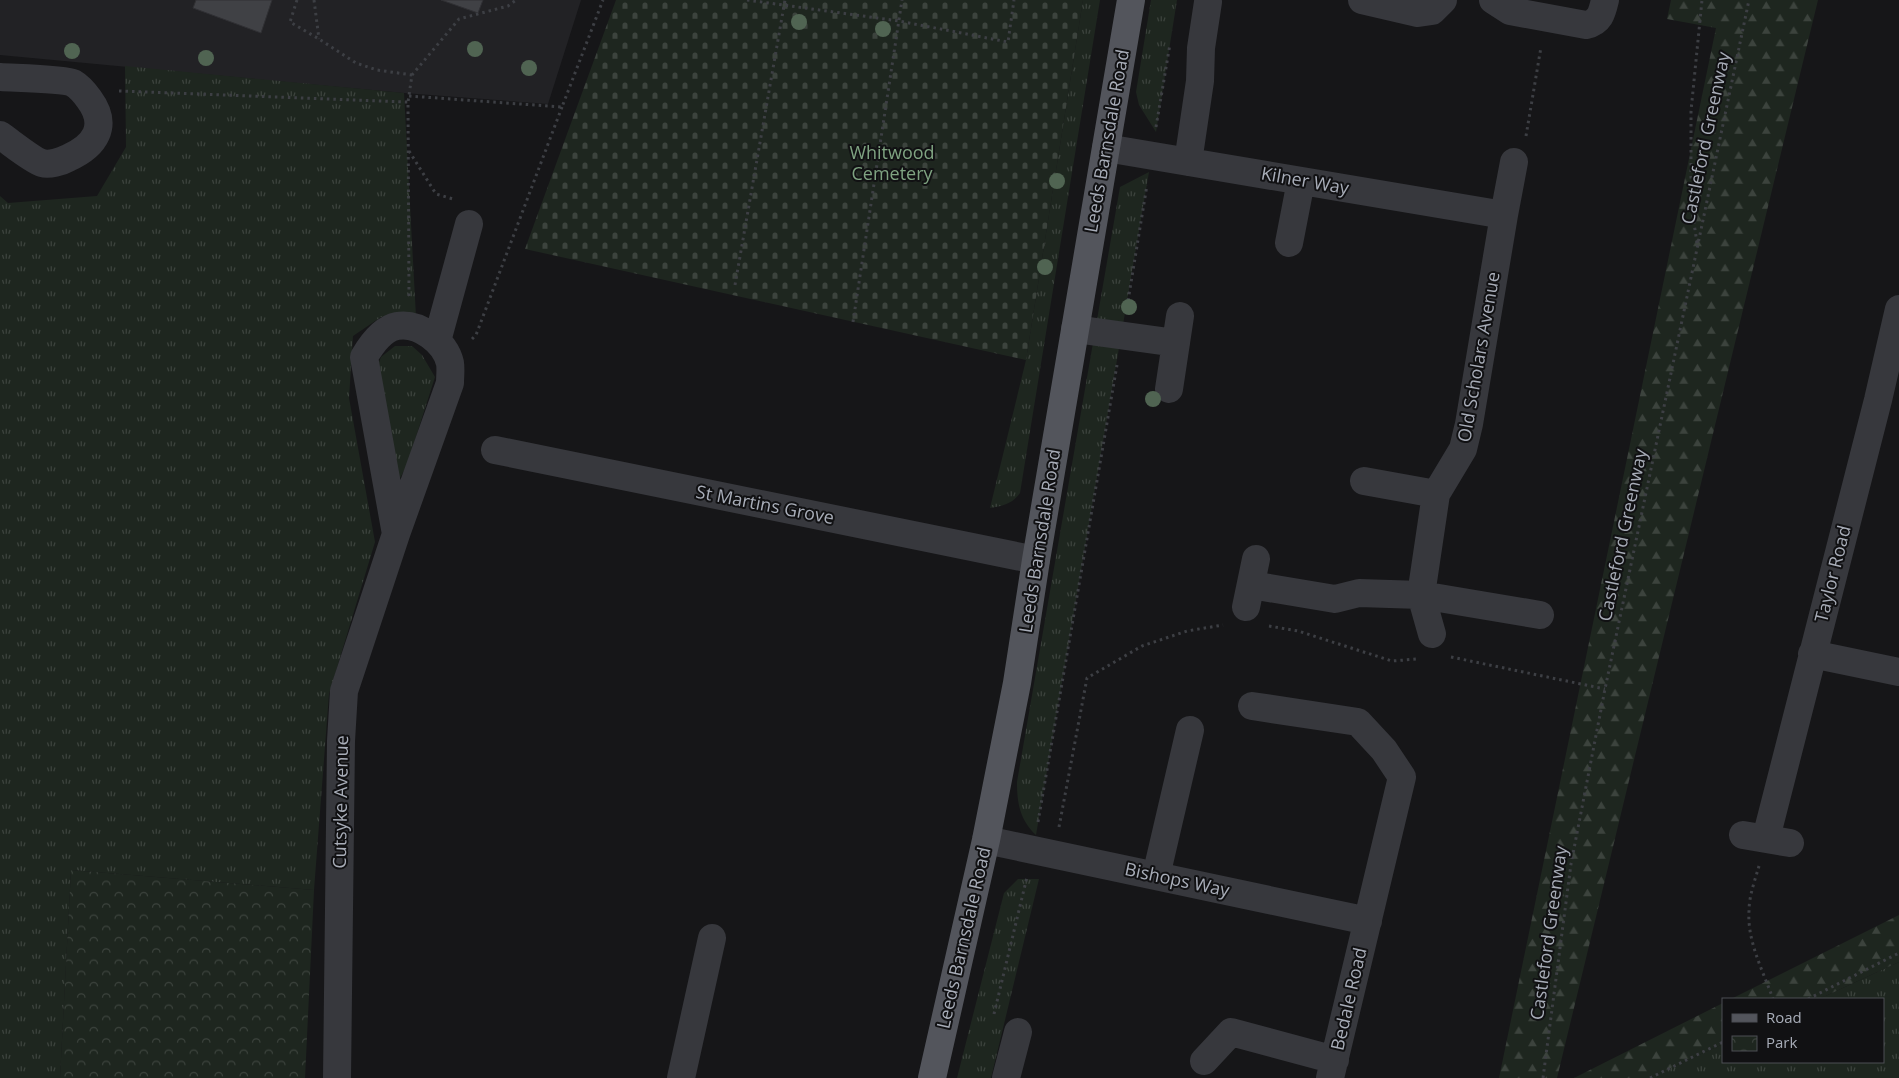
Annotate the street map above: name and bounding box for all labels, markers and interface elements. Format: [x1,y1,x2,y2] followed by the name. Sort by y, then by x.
[1078,47,1134,234] street label: Leeds Barnsdale Road
[1675,48,1735,226] street label: Castleford Greenway
[849,140,935,185] park label: Whitwood Cemetery
[1259,160,1352,200] street label: Kilner Way
[1451,270,1505,444] street label: Old Scholars Avenue
[1592,445,1652,623] street label: Castleford Greenway
[1013,447,1065,634] street label: Leeds Barnsdale Road
[694,479,836,529] street label: St Martins Grove
[1808,523,1856,625] street label: Taylor Road
[327,735,353,869] street label: Cutsyke Avenue
[1524,843,1572,1021] street label: Castleford Greenway
[930,845,996,1031] street label: Leeds Barnsdale Road
[1123,856,1233,902] street label: Bishops Way
[1325,945,1372,1053] street label: Bedale Road
[1722,998,1884,1063] legend
[1766,1007,1802,1027] text: Road
[1766,1032,1797,1052] text: Park

